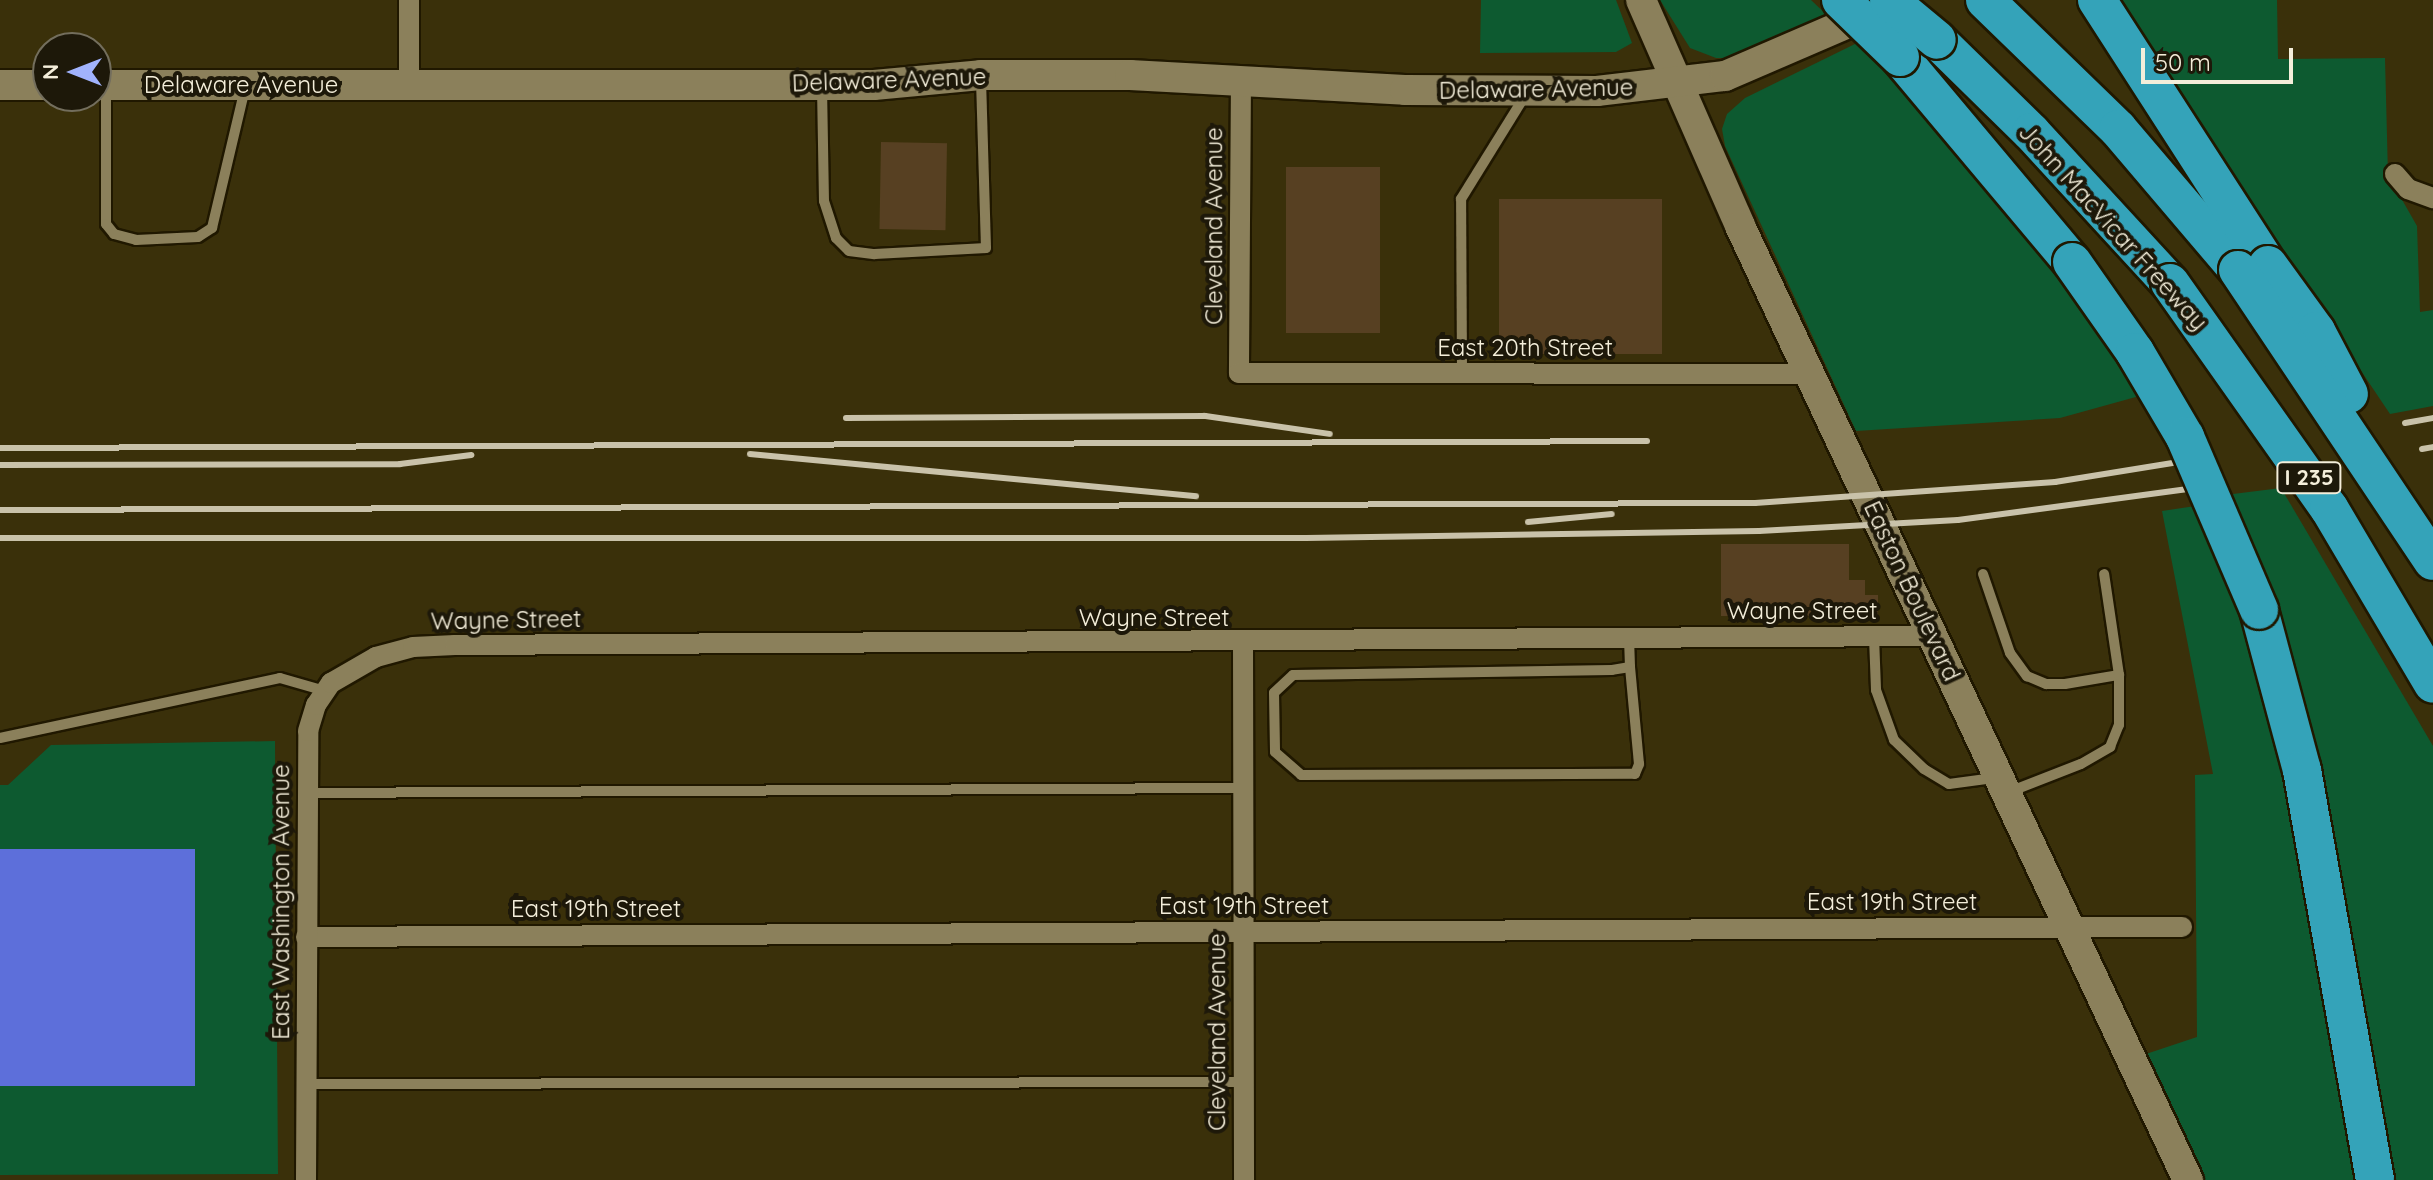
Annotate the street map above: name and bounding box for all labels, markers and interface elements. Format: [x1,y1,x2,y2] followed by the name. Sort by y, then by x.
[32,32,112,112] north arrow
[2145,32,2297,82] scale bar
[2155,47,2211,77] text: 50 m
[791,62,987,98] street label: Delaware Avenue
[36,64,64,80] text: N
[144,71,338,99] street label: Delaware Avenue
[1439,73,1633,105] street label: Delaware Avenue
[2013,118,2213,336] street label: John MacVicar Freeway
[1200,127,1228,325] street label: Cleveland Avenue
[1437,334,1613,362] street label: East 20th Street
[2275,460,2343,496] road number: I 235
[1858,496,1966,686] street label: Easton Boulevard
[1727,597,1877,625] street label: Wayne Street
[430,604,582,636] street label: Wayne Street
[1079,604,1229,632] street label: Wayne Street
[267,764,295,1040] street label: East Washington Avenue
[1807,888,1977,916] street label: East 19th Street
[1159,892,1329,920] street label: East 19th Street
[511,895,681,923] street label: East 19th Street
[1203,933,1231,1131] street label: Cleveland Avenue

